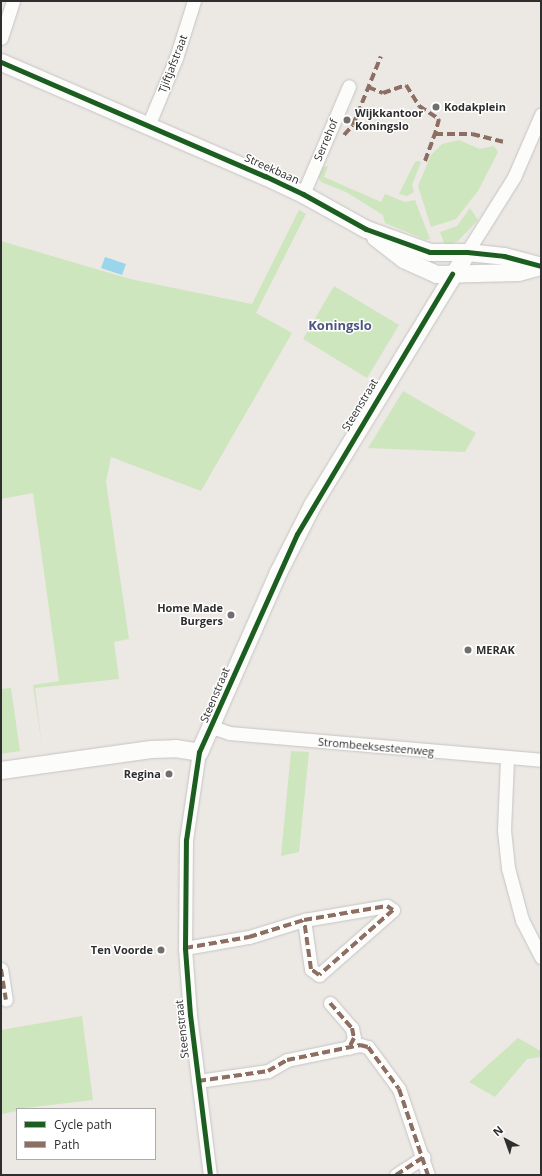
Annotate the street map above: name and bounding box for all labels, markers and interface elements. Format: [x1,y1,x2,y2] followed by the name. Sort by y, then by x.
[156,33,190,95] street label: Tjiftjafstraat
[444,100,506,114] place label: Kodakplein
[431,102,441,112] marker: Kodakplein
[355,107,423,133] place label: Wijkkantoor Koningslo
[342,115,352,125] marker: Wijkkantoor Koningslo
[311,117,341,163] street label: Serrehof
[243,151,301,187] street label: Streekbaan
[308,317,372,333] district label: Koningslo
[339,376,381,434] street label: Steenstraat
[157,602,223,628] place label: Home Made Burgers
[226,610,236,620] marker: Home Made Burgers
[476,643,515,657] place label: MERAK
[463,645,473,655] marker: MERAK
[197,665,233,725] street label: Steenstraat
[317,735,435,759] street label: Strombeeksesteenweg
[124,767,161,781] place label: Regina
[164,769,174,779] marker: Regina
[91,943,153,957] place label: Ten Voorde
[156,945,166,955] marker: Ten Voorde
[172,999,192,1059] street label: Steenstraat
[16,1108,156,1160] legend
[54,1116,112,1133] text: Cycle path
[486,1120,526,1160] north arrow
[489,1122,506,1139] text: N
[54,1136,80,1153] text: Path

